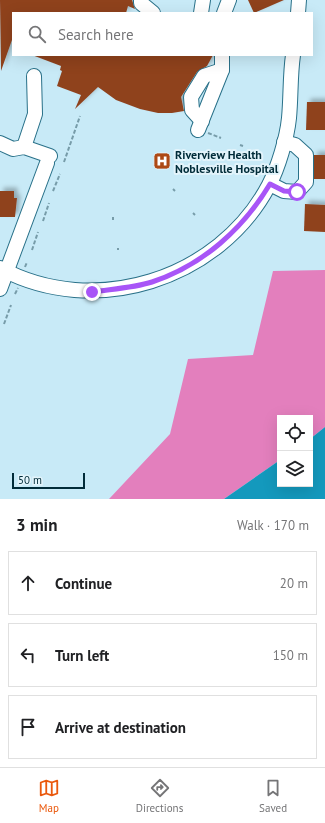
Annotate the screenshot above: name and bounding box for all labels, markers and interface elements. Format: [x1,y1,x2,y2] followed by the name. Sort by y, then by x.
[12,12,313,56] search box
[26,23,48,45] icon: search
[58,25,134,44] text: Search here
[175,147,279,176] place label: Riverview Health Noblesville Hospital
[152,151,172,171] hospital icon: Riverview Health Noblesville Hospital
[288,183,306,201] route start
[83,283,101,301] route end
[277,415,313,487] map controls
[277,415,313,451] button: locate
[277,451,313,487] button: layers
[12,471,85,490] scale bar
[18,473,42,487] text: 50 m
[16,514,57,536] text: 3 min
[237,517,309,534] text: Walk · 170 m
[17,572,39,594] icon: ahead
[55,574,112,593] text: Continue
[280,575,308,592] text: 20 m
[17,644,39,666] icon: left
[55,646,109,665] text: Turn left
[273,647,308,664] text: 150 m
[17,716,39,738] icon: arrive
[55,718,186,737] text: Arrive at destination
[38,777,60,815] tab: Map
[136,777,183,815] tab: Directions
[259,777,287,815] tab: Saved

